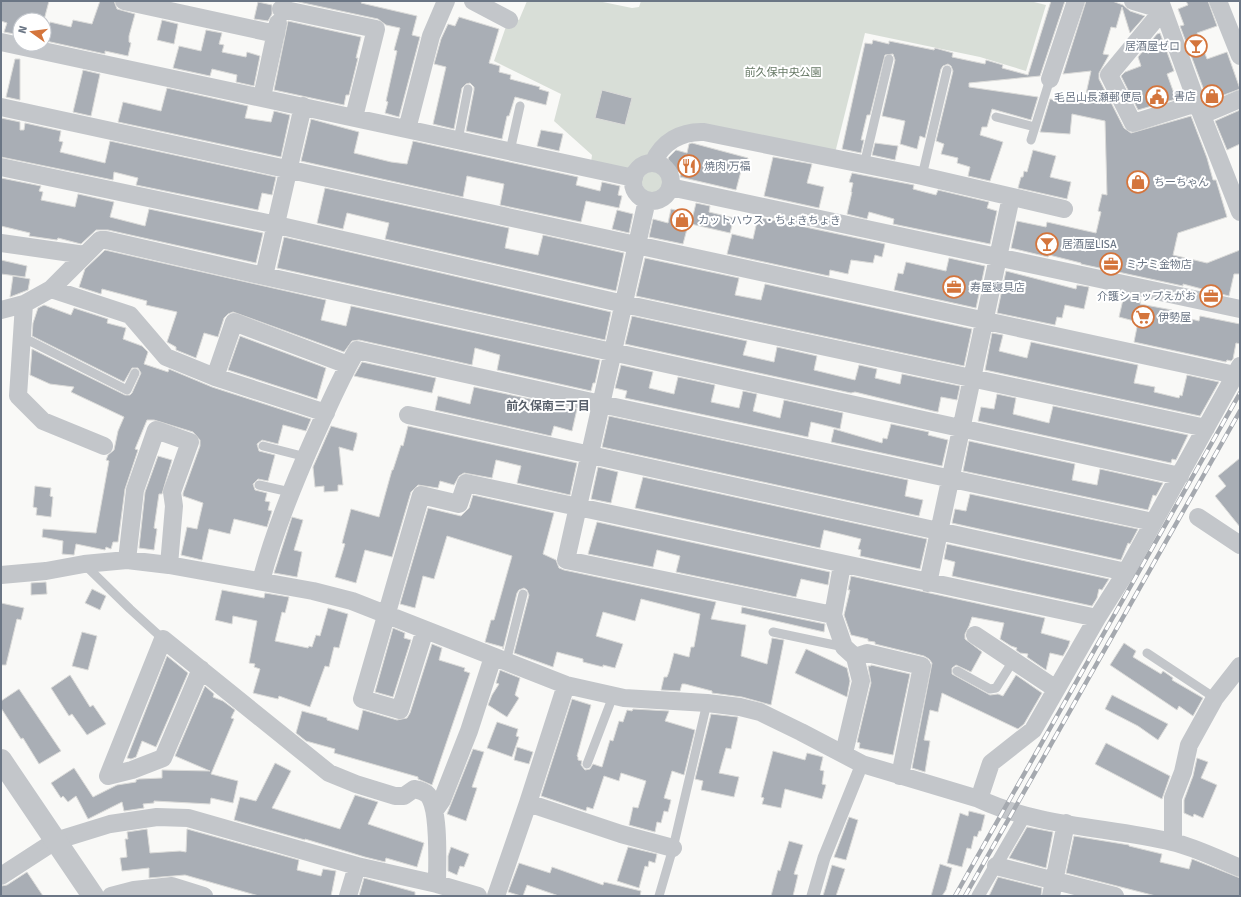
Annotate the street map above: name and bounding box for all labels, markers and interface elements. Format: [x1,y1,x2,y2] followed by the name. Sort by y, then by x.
[12,12,52,52] north arrow
[16,24,30,35] text: N
[1183,33,1209,59] bar icon: 居酒屋ゼロ
[1125,40,1180,53] place label: 居酒屋ゼロ
[745,66,822,79] park label: 前久保中央公園
[1199,83,1225,109] shop icon: 書店
[1144,84,1170,110] public building icon: 毛呂山長瀬郵便局
[1174,90,1196,103] place label: 書店
[1054,91,1142,104] place label: 毛呂山長瀬郵便局
[676,153,702,179] restaurant icon: 焼肉 万福
[704,160,750,173] place label: 焼肉 万福
[1125,169,1151,195] shop icon: ちーちゃん
[1154,176,1209,189] place label: ちーちゃん
[669,207,695,233] shop icon: カットハウス・ちょきちょき
[698,214,841,227] place label: カットハウス・ちょきちょき
[1034,231,1060,257] bar icon: 居酒屋LISA
[1062,238,1117,251] place label: 居酒屋LISA
[1098,251,1124,277] office icon: ミナミ金物店
[1126,258,1192,271] place label: ミナミ金物店
[941,274,967,300] office icon: 寿屋寝具店
[970,281,1025,294] place label: 寿屋寝具店
[1198,283,1224,309] office icon: 介護ショップえがお
[1097,290,1196,303] place label: 介護ショップえがお
[1130,304,1156,330] supermarket icon: 伊勢屋
[1158,311,1191,324] place label: 伊勢屋
[506,399,590,414] district label: 前久保南三丁目

